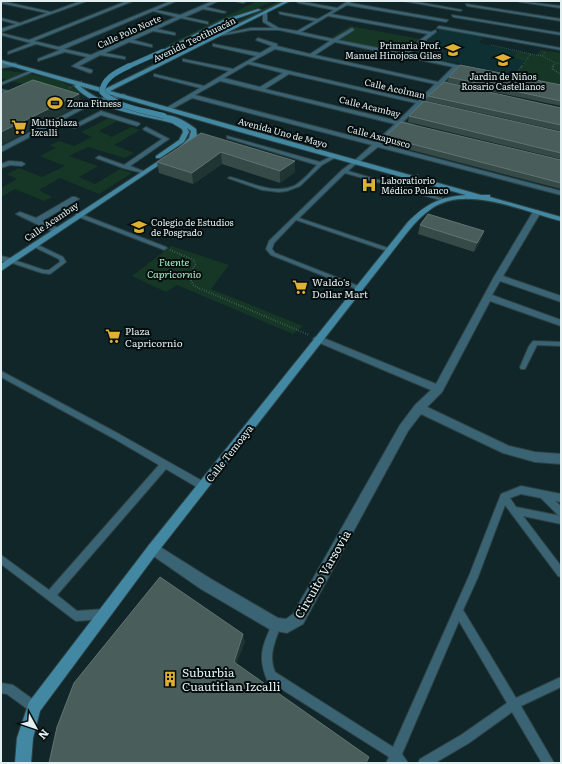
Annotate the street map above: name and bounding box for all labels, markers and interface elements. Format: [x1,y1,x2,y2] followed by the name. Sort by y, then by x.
[95,10,164,51] street label: Calle Polo Norte
[150,13,238,65] street label: Avenida Teotihuacán
[345,38,441,62] place label: Primaria Prof. Manuel Hinojosa Giles
[444,41,462,59] school or university icon: Primaria Prof. Manuel Hinojosa Giles
[494,51,512,69] school or university icon: Jardin de Niños Rosario Castellanos
[461,69,545,93] place label: Jardin de Niños Rosario Castellanos
[363,74,427,102] street label: Calle Acolman
[338,92,403,121] street label: Calle Acambay
[46,94,64,112] sports icon: Zona Fitness
[67,96,121,110] place label: Zona Fitness
[237,113,329,151] street label: Avenida Uno de Mayo
[31,115,77,139] place label: Multiplaza Izcalli
[10,118,28,136] supermarket icon: Multiplaza Izcalli
[346,121,412,151] street label: Calle Axapusco
[381,173,449,197] place label: Laboratiorio Médico Polanco
[360,176,378,194] hospital icon: Laboratiorio Médico Polanco
[21,197,82,244] street label: Calle Acambay
[151,215,234,239] place label: Colegio de Estudios de Posgrado
[130,218,148,236] school or university icon: Colegio de Estudios de Posgrado
[147,254,201,281] park label: Fuente Capricornio
[312,274,368,301] place label: Waldo's Dollar Mart
[291,278,309,296] supermarket icon: Waldo's Dollar Mart
[125,323,183,350] place label: Plaza Capricornio
[104,327,122,345] supermarket icon: Plaza Capricornio
[202,421,257,485] street label: Calle Temoaya
[289,526,355,622] street label: Circuito Varsovia
[182,663,281,695] place label: Suburbia Cuautitlan Izcalli
[161,670,179,688] building icon: Suburbia Cuautitlan Izcalli
[16,708,56,748] north arrow
[35,726,54,744] text: N

